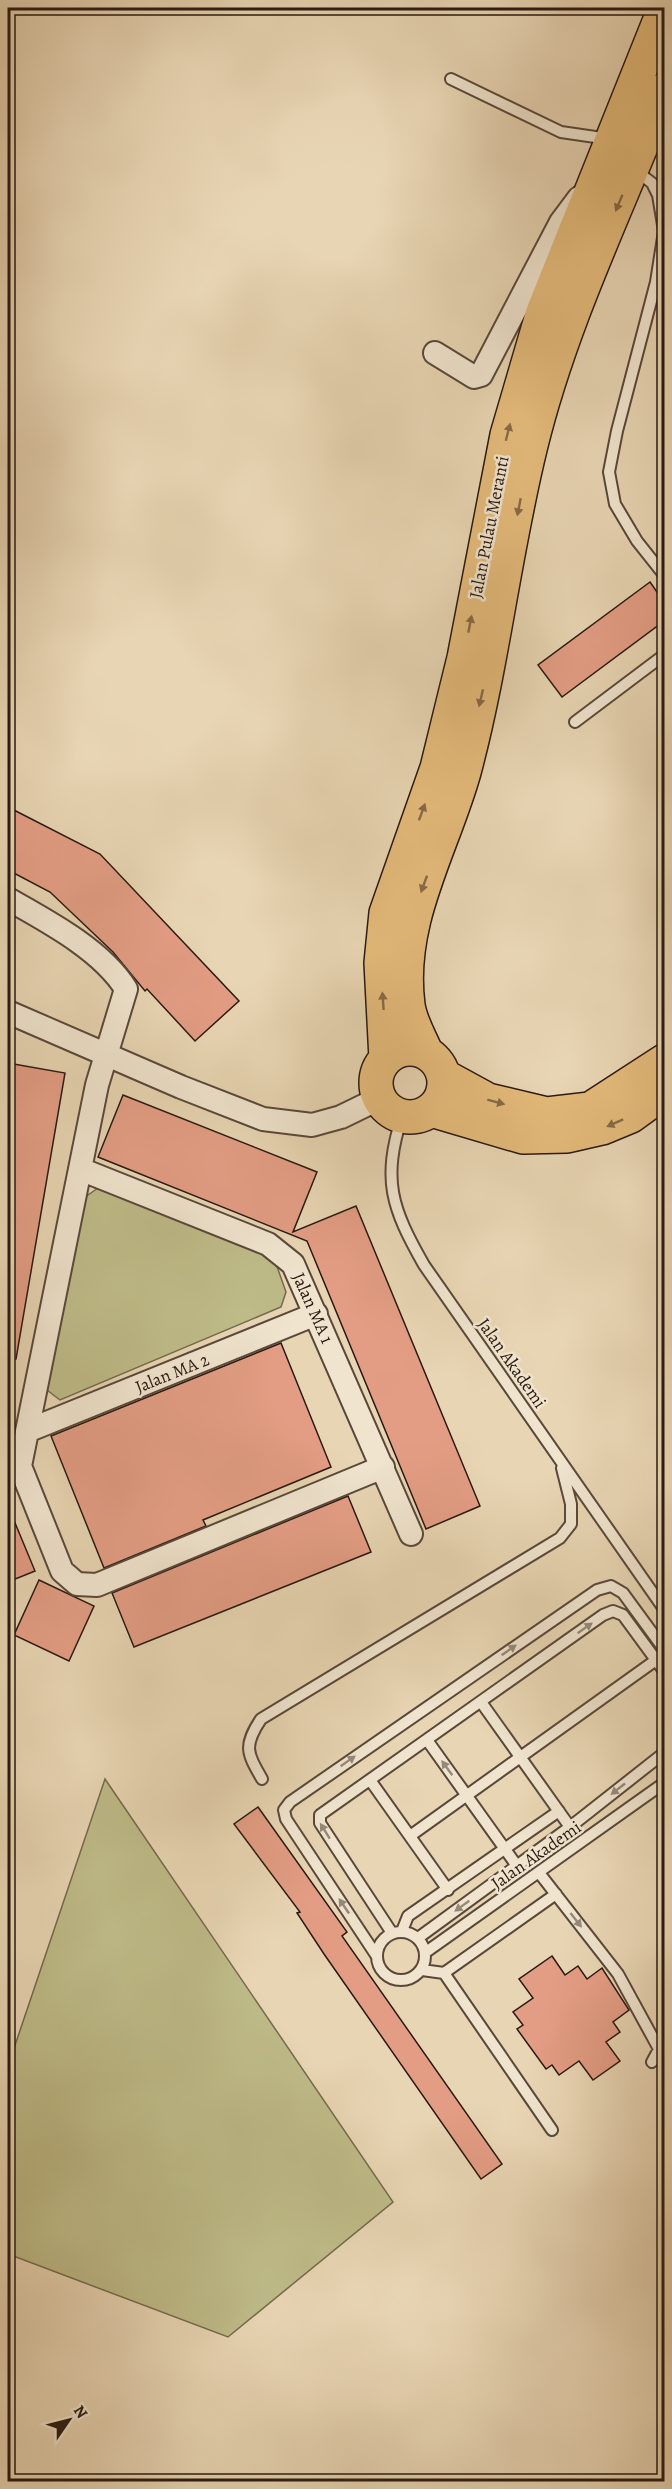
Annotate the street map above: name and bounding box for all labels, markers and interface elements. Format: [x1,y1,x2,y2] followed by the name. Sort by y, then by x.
[614,194,623,212] one-way arrow
[504,423,514,442] one-way arrow
[463,454,515,600] street label: Jalan Pulau Meranti
[514,498,523,517] one-way arrow
[466,614,475,633] one-way arrow
[475,689,485,707] one-way arrow
[417,803,427,821] one-way arrow
[418,875,428,893] one-way arrow
[378,991,388,1010] one-way arrow
[487,1098,505,1107] one-way arrow
[607,1118,624,1127] one-way arrow
[287,1269,339,1347] street label: Jalan MA 1
[472,1313,552,1413] street label: Jalan Akademi
[131,1347,213,1399] street label: Jalan MA 2
[578,1622,593,1634] one-way arrow
[500,1644,516,1656] one-way arrow
[340,1755,356,1767] one-way arrow
[441,1760,453,1776] one-way arrow
[611,1783,626,1795] one-way arrow
[486,1815,586,1895] street label: Jalan Akademi
[320,1823,331,1839] one-way arrow
[339,1898,350,1914] one-way arrow
[455,1900,471,1912] one-way arrow
[570,1912,582,1928] one-way arrow
[39,2390,99,2450] north arrow
[68,2401,93,2423] text: N

